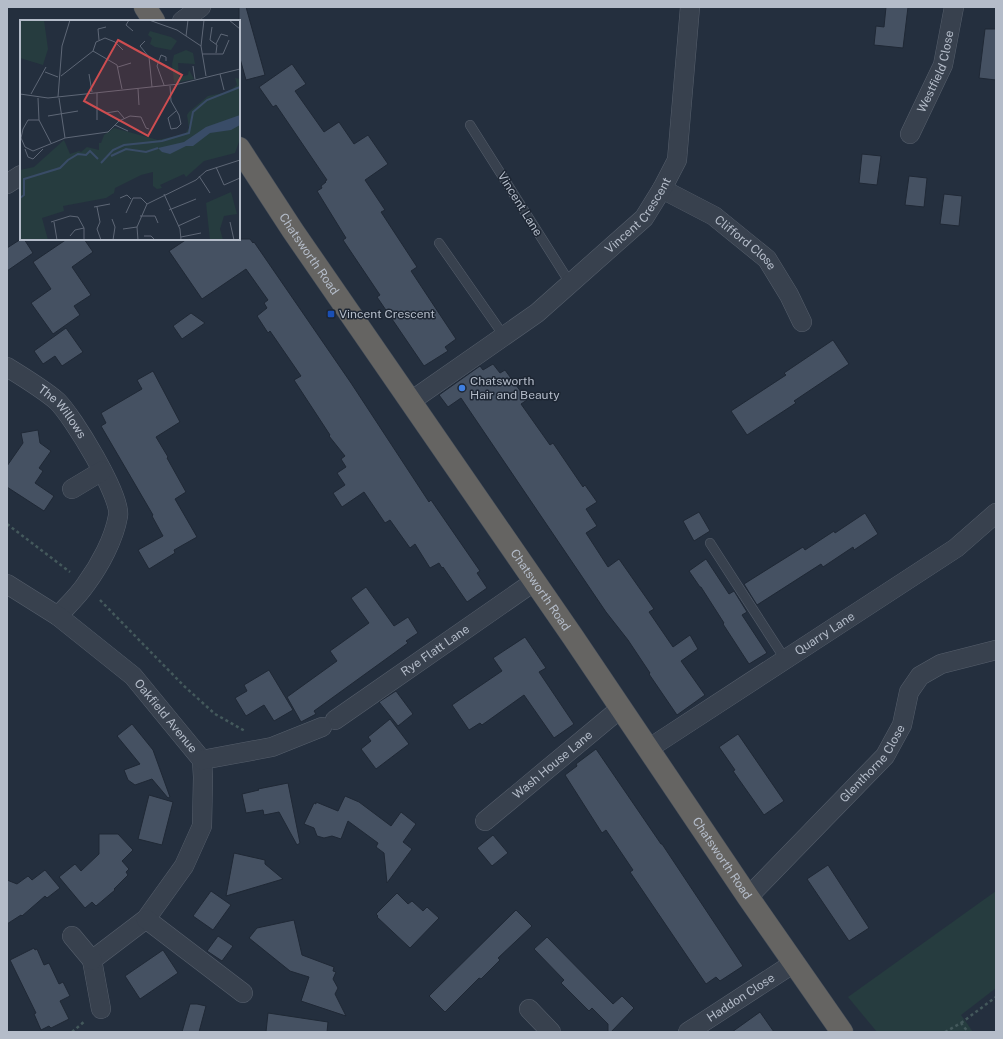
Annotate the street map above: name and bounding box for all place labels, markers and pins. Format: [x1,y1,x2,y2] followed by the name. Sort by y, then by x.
[339,307,435,321] place label: Vincent Crescent
[326,309,336,319] marker: Vincent Crescent
[470,374,560,402] place label: Chatsworth Hair and Beauty
[457,383,467,393] marker: Chatsworth Hair and Beauty

